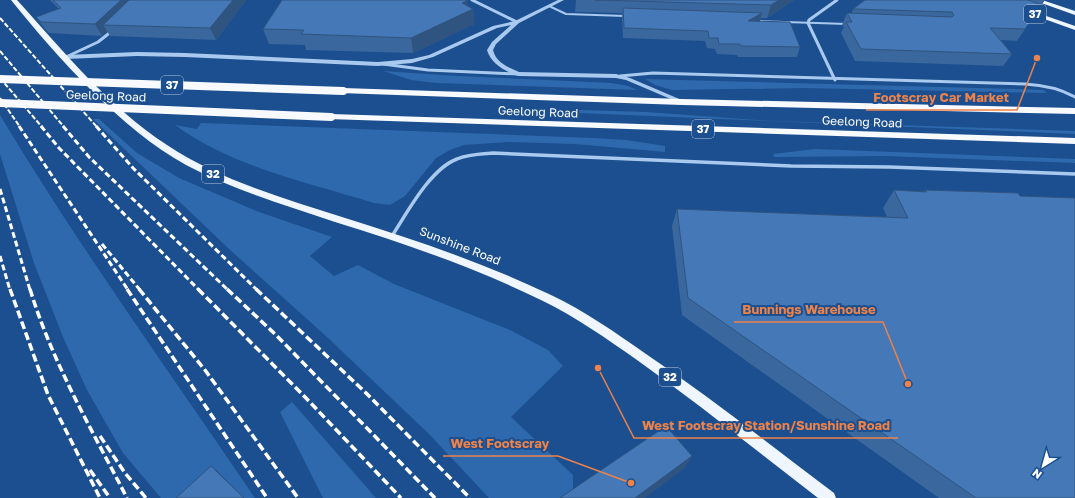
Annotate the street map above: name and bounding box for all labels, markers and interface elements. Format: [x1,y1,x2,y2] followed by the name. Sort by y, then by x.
[1024,5,1046,23] road number: 37
[161,76,183,94] road number: 37
[866,85,1017,110] callout: Footscray Car Market
[66,87,146,104] street label: Geelong Road
[873,89,1009,105] text: Footscray Car Market
[498,103,578,120] street label: Geelong Road
[822,113,902,130] street label: Geelong Road
[692,120,714,138] road number: 37
[202,165,224,183] road number: 32
[417,223,503,268] street label: Sunshine Road
[734,297,883,322] callout: Bunnings Warehouse
[742,301,876,317] text: Bunnings Warehouse
[659,368,681,386] road number: 32
[634,413,898,438] callout: West Footscray Station/Sunshine Road
[642,417,890,433] text: West Footscray Station/Sunshine Road
[443,431,558,456] callout: West Footscray
[451,435,550,451] text: West Footscray
[1023,446,1063,486] north arrow
[1029,467,1044,482] text: N

